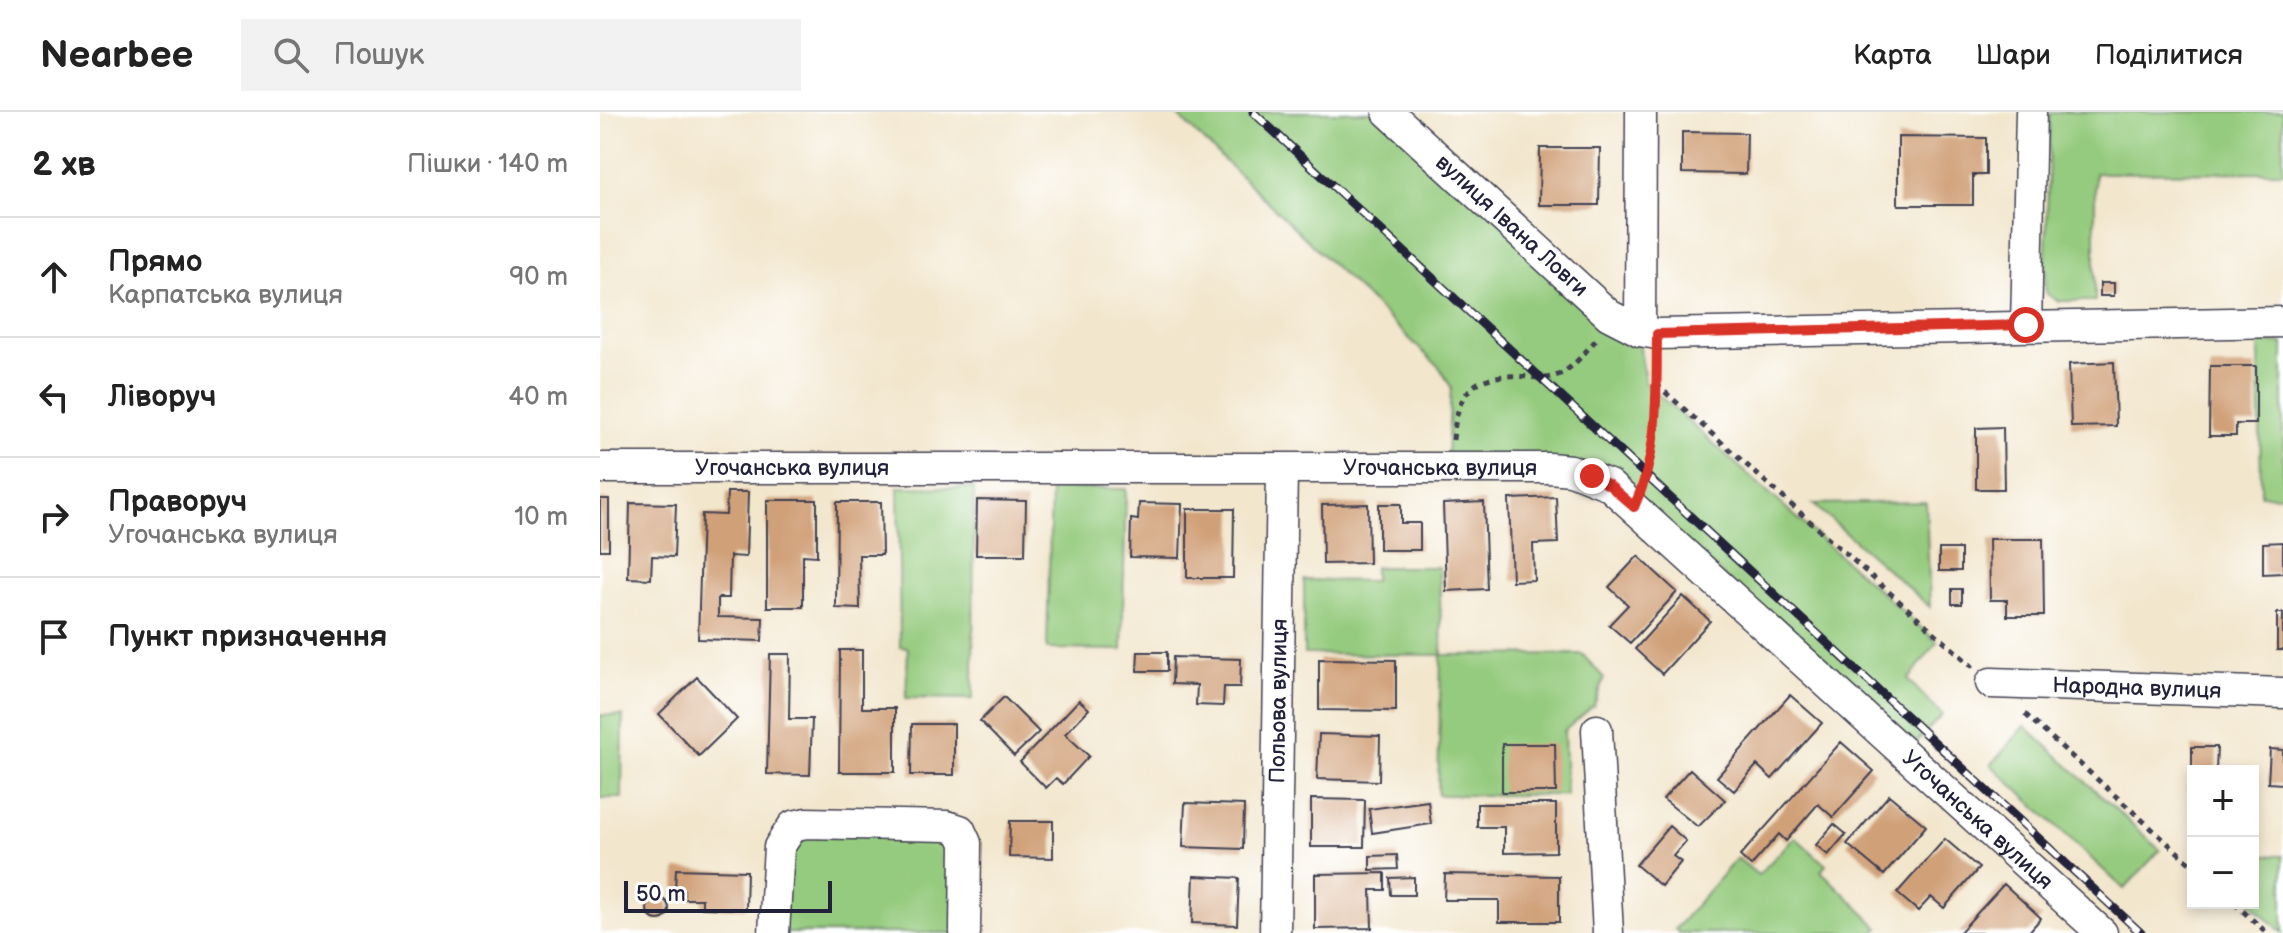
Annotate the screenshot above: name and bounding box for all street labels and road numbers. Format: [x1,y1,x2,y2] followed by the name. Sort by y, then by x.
[1430,149,1594,302] street label: вулиця Івана Ловги
[695,455,889,482] street label: Угочанська вулиця
[1343,455,1537,482] street label: Угочанська вулиця
[1264,618,1293,784] street label: Польова вулиця
[2052,672,2222,704] street label: Народна вулиця
[1897,745,2059,895] street label: Угочанська вулиця

